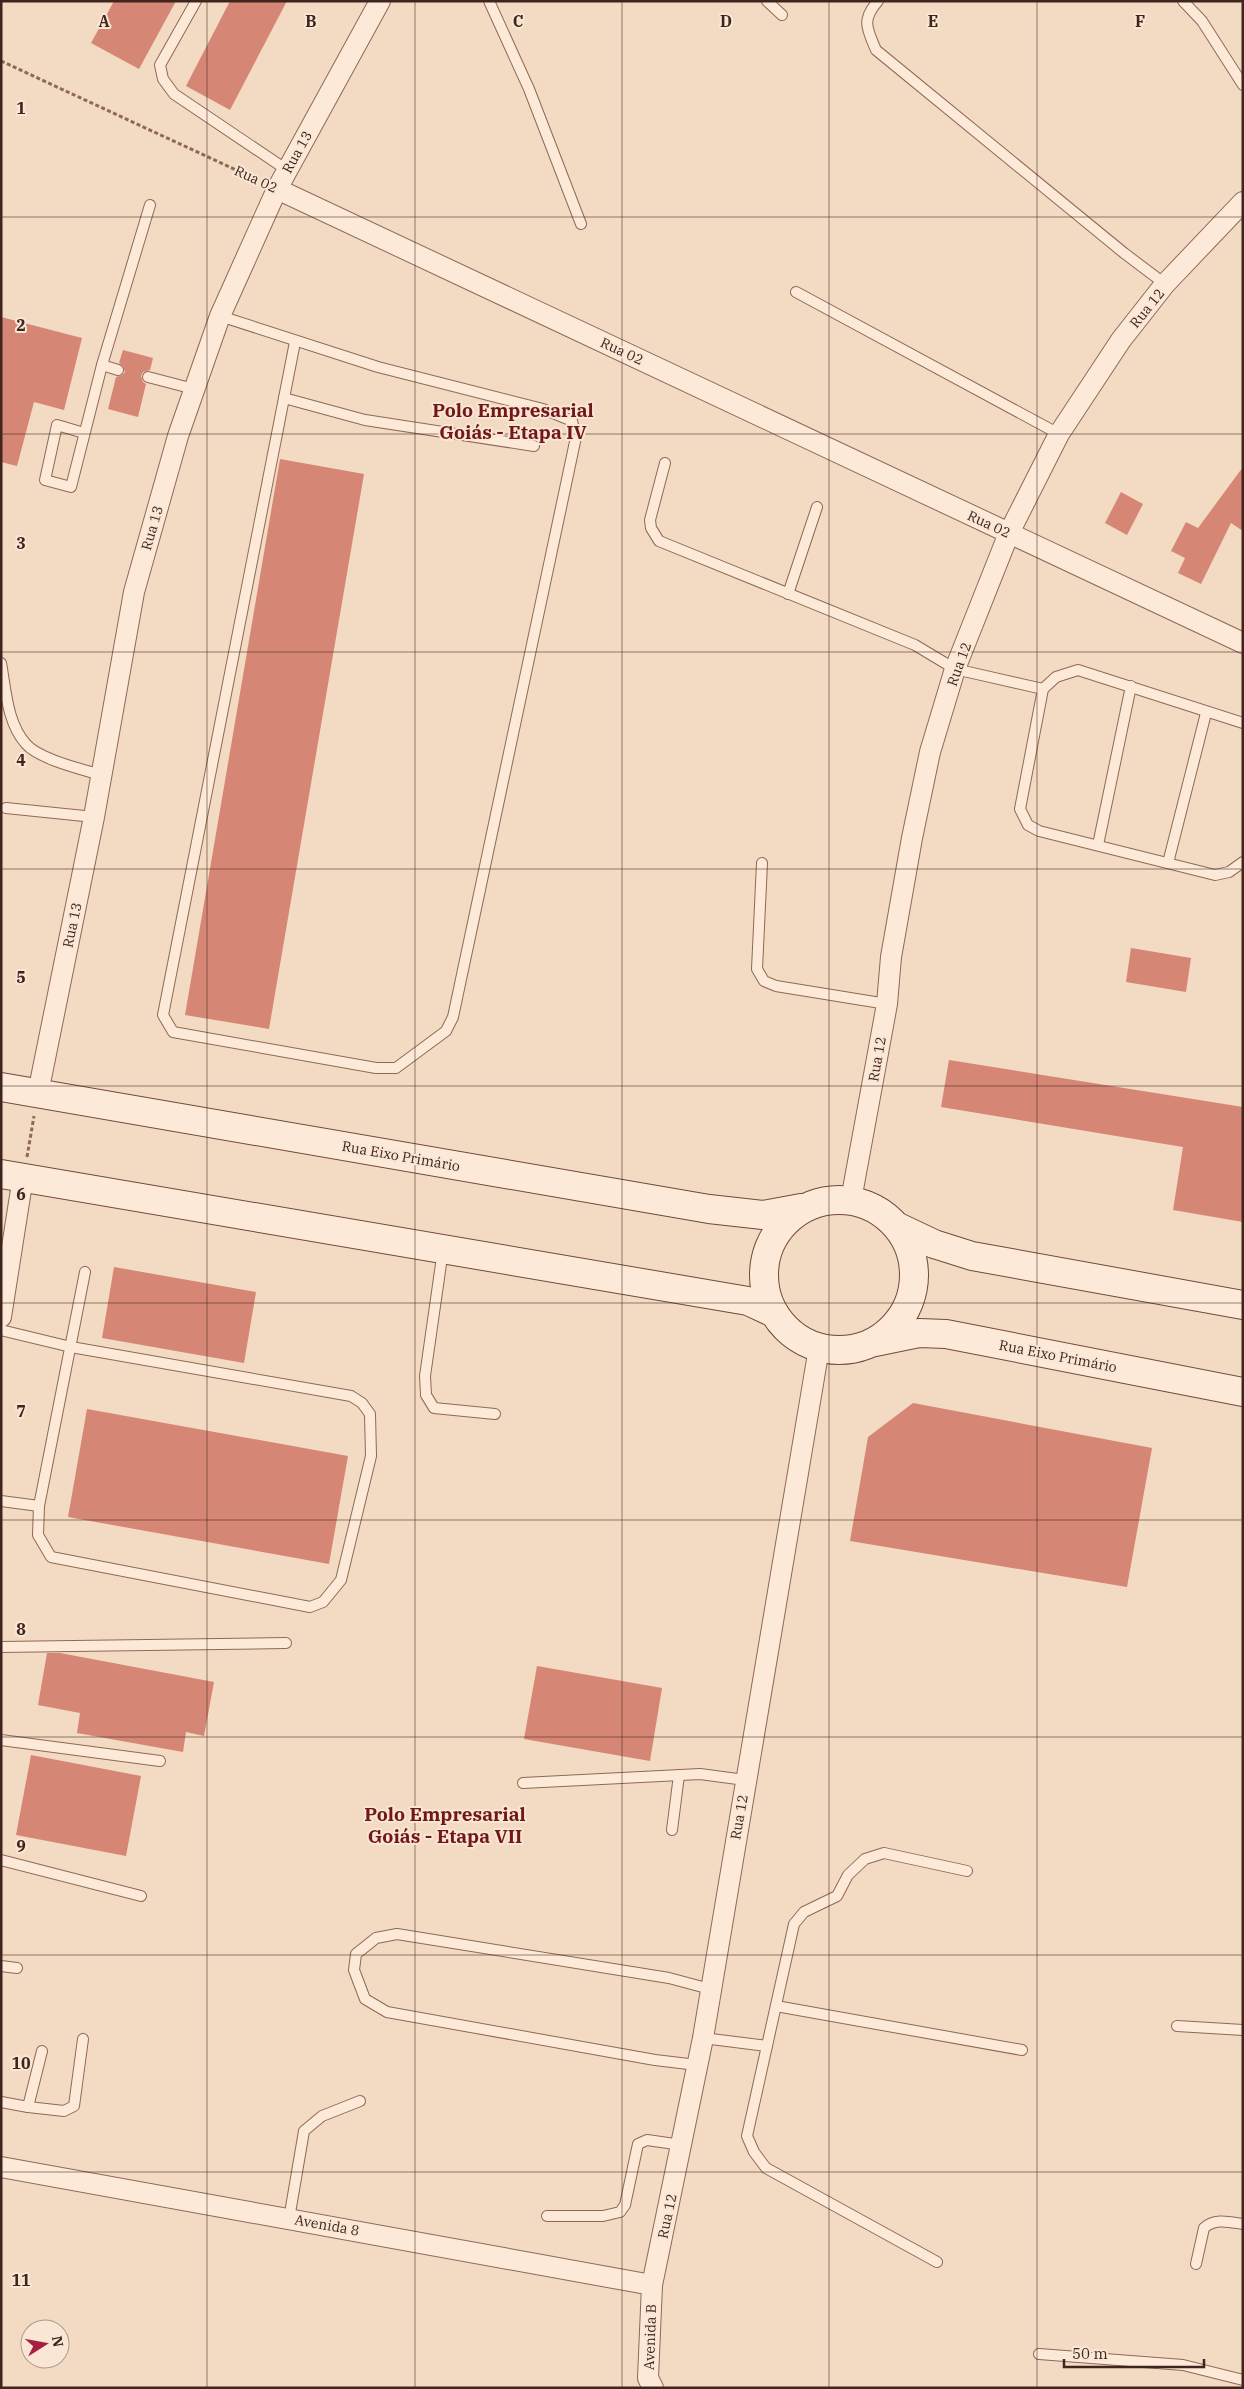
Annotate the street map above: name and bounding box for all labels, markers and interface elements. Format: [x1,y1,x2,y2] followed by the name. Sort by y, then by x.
[98,11,110,31] text: A
[305,11,317,31] text: B
[513,11,523,31] text: C
[720,11,732,31] text: D
[928,11,938,31] text: E
[1135,11,1145,31] text: F
[16,98,26,118] text: 1
[278,128,316,176] street label: Rua 13
[231,161,281,197] street label: Rua 02
[1126,285,1168,331] street label: Rua 12
[16,315,26,335] text: 2
[597,333,647,369] street label: Rua 02
[432,398,594,444] district label: Polo Empresarial Goiás - Etapa IV
[137,504,167,552] street label: Rua 13
[964,506,1014,542] street label: Rua 02
[16,533,26,553] text: 3
[943,639,975,689] street label: Rua 12
[16,750,26,770] text: 4
[58,901,86,949] street label: Rua 13
[16,967,26,987] text: 5
[864,1035,890,1083] street label: Rua 12
[340,1137,462,1175] street label: Rua Eixo Primário
[16,1184,26,1204] text: 6
[998,1336,1119,1376] street label: Rua Eixo Primário
[16,1401,26,1421] text: 7
[16,1619,26,1639] text: 8
[726,1793,752,1841] street label: Rua 12
[364,1802,526,1848] district label: Polo Empresarial Goiás - Etapa VII
[16,1836,26,1856] text: 9
[11,2053,31,2073] text: 10
[653,2192,681,2240] street label: Rua 12
[293,2210,361,2240] street label: Avenida 8
[11,2270,31,2290] text: 11
[640,2304,660,2370] street label: Avenida B
[20,2319,70,2369] north arrow
[48,2334,68,2349] text: N
[1064,2336,1204,2368] scale bar
[1072,2344,1108,2363] text: 50 m

